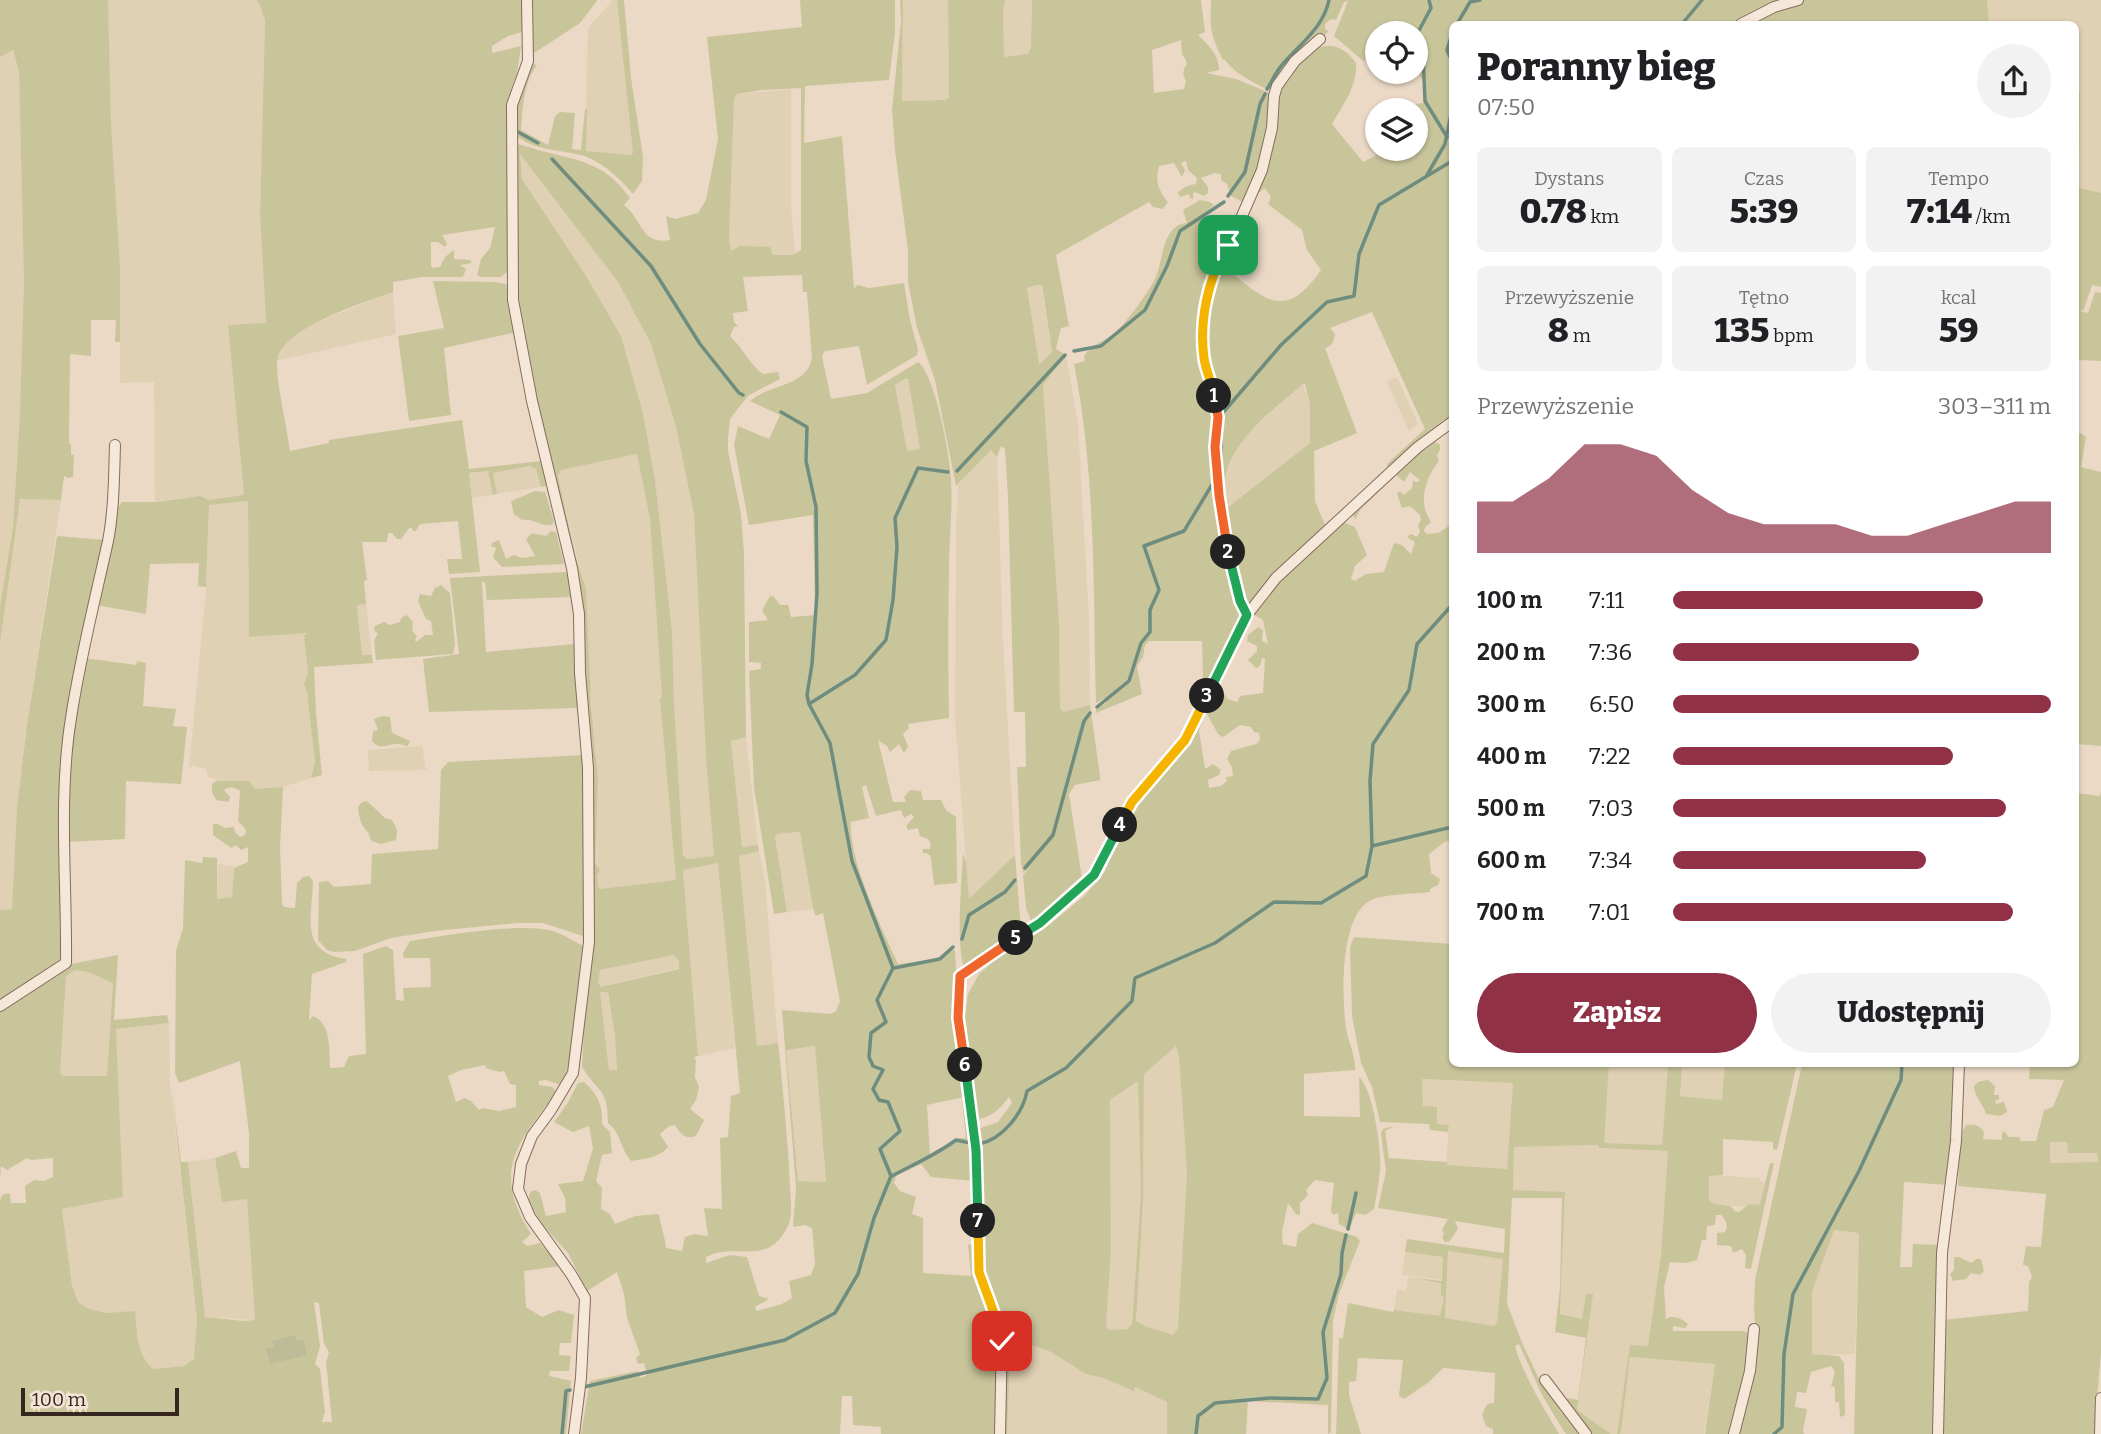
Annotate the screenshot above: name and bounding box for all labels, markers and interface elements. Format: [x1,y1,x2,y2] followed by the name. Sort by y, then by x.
[1365,21,1428,161] map controls
[1365,21,1428,84] button: locate
[1477,44,1716,90] text: Poranny bieg
[1977,44,2051,118] button: share
[1477,93,1535,121] text: 07:50
[1365,98,1428,161] button: layers
[1534,167,1604,190] text: Dystans
[1744,167,1784,190] text: Czas
[1928,167,1989,190] text: Tempo
[1520,190,1587,232] text: 0.78
[1730,190,1798,232] text: 5:39
[1907,190,1972,232] text: 7:14
[1587,205,1619,228] text: km
[1972,205,2011,228] text: /km
[1198,215,1258,275] pin
[1209,226,1247,264] icon: arrive
[1504,286,1634,309] text: Przewyższenie
[1739,286,1789,309] text: Tętno
[1941,286,1976,309] text: kcal
[1548,309,1569,351] text: 8
[1714,309,1769,351] text: 135
[1939,309,1979,351] text: 59
[1569,324,1591,347] text: m
[1769,324,1814,347] text: bpm
[1196,378,1232,414] pin: 1
[1209,384,1218,407] text: 1
[1477,392,1634,420] text: Przewyższenie
[1938,392,2051,420] text: 303–311 m
[1210,534,1246,570] pin: 2
[1222,540,1233,563] text: 2
[1477,586,1542,614] text: 100 m
[1589,586,1624,614] text: 7:11
[1477,638,1545,666] text: 200 m
[1589,638,1632,666] text: 7:36
[1190,678,1224,714] pin: 3
[1201,684,1212,707] text: 3
[1477,690,1546,718] text: 300 m
[1589,690,1634,718] text: 6:50
[1477,742,1546,770] text: 400 m
[1589,742,1630,770] text: 7:22
[1477,794,1545,822] text: 500 m
[1589,794,1633,822] text: 7:03
[1102,808,1138,842] pin: 4
[1114,813,1125,836] text: 4
[1477,846,1546,874] text: 600 m
[1589,846,1632,874] text: 7:34
[1477,898,1544,926] text: 700 m
[1589,898,1629,926] text: 7:01
[998,920,1034,956] pin: 5
[1010,926,1021,949] text: 5
[1477,973,1757,1053] button: Zapisz
[1771,973,2051,1053] button: Udostępnij
[948,1048,982,1082] pin: 6
[959,1053,970,1076] text: 6
[960,1204,996,1238] pin: 7
[972,1209,983,1232] text: 7
[972,1311,1032,1371] pin
[983,1322,1021,1360] icon: check
[21,1385,178,1417] scale bar
[32,1388,86,1411] text: 100 m

